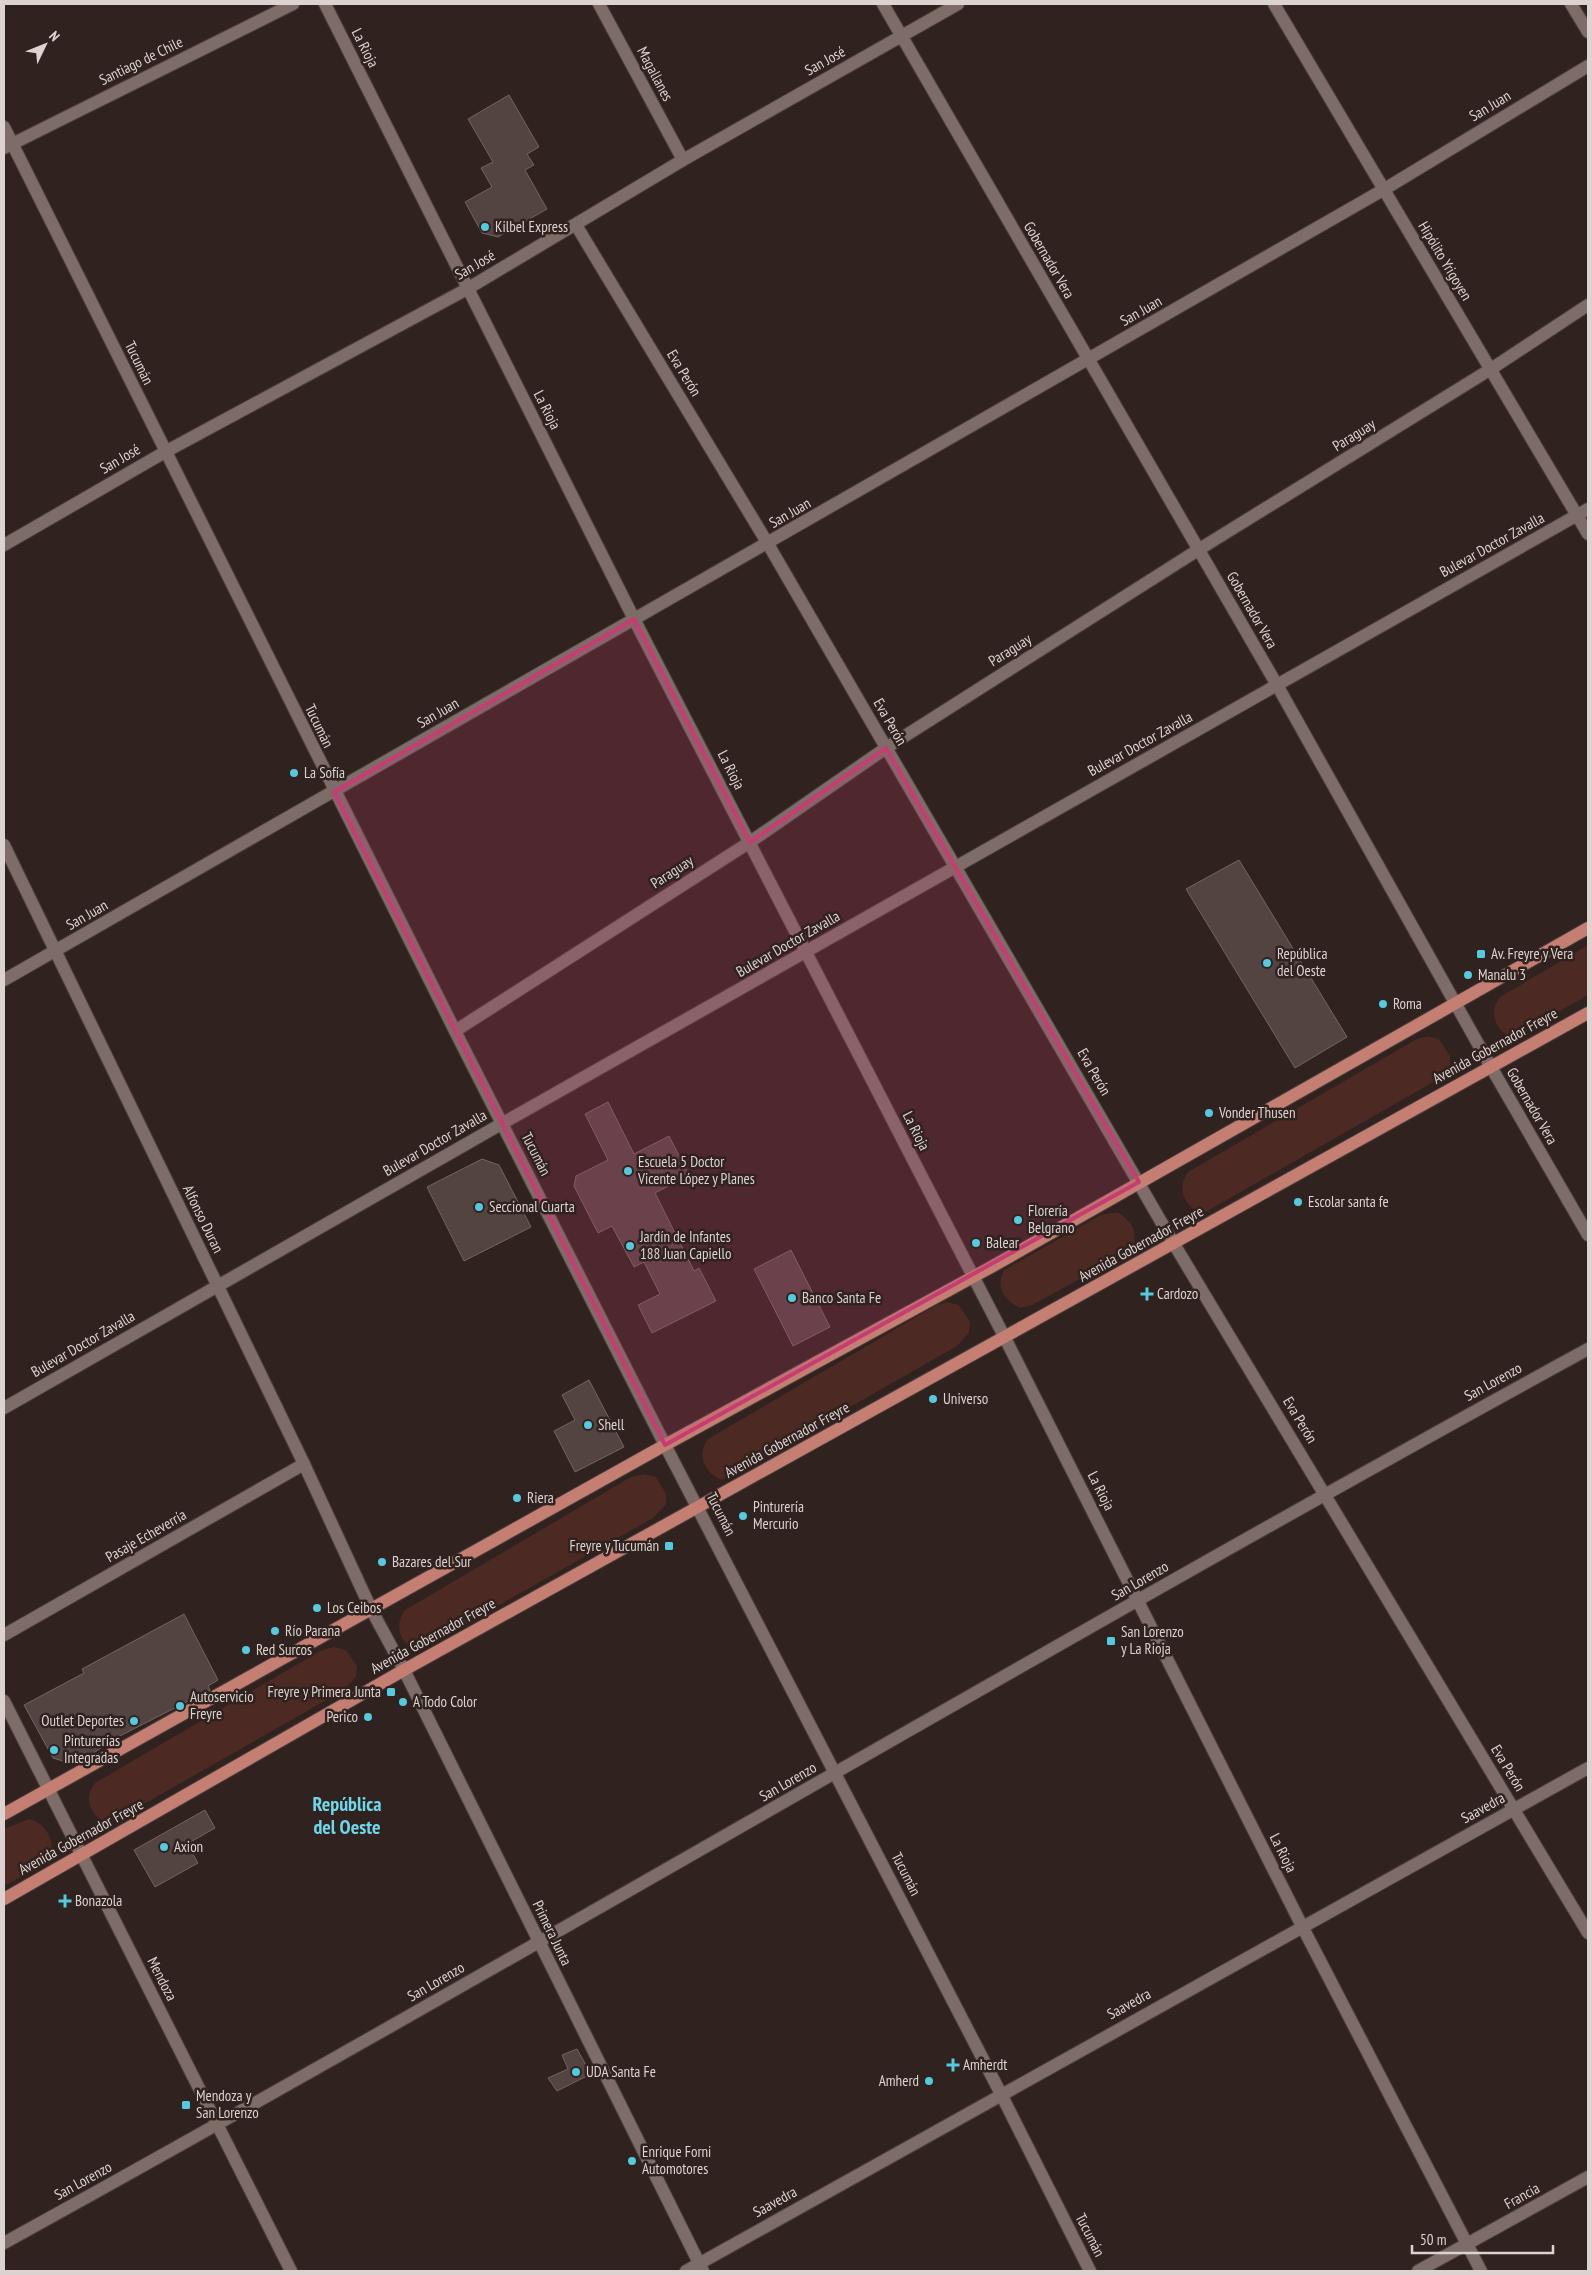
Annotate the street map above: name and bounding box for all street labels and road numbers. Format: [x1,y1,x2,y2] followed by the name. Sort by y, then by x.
[348,25,383,71] street label: La Rioja
[96,32,186,89] street label: Santiago de Chile
[801,42,848,79] street label: San José
[633,43,678,104] street label: Magallanes
[1466,86,1514,125] street label: San Juan
[1020,218,1079,302] street label: Gobernador Vera
[1414,218,1476,304] street label: Hipólito Yrigoyen
[451,245,498,284] street label: San José
[1117,291,1165,330] street label: San Juan
[121,338,158,388] street label: Tucumán
[663,346,706,400] street label: Eva Perón
[530,387,565,433] street label: La Rioja
[1329,414,1379,455] street label: Paraguay
[96,439,143,478] street label: San José
[766,493,814,532] street label: San Juan
[1436,508,1547,581] street label: Bulevar Doctor Zavalla
[1223,568,1282,652] street label: Gobernador Vera
[985,629,1035,670] street label: Paraguay
[414,693,462,732] street label: San Juan
[869,695,911,749] street label: Eva Perón
[301,701,338,751] street label: Tucumán
[1084,707,1195,780] street label: Bulevar Doctor Zavalla
[714,747,749,793] street label: La Rioja
[647,851,697,892] street label: Paraguay
[63,895,111,934] street label: San Juan
[733,906,843,981] street label: Bulevar Doctor Zavalla
[1429,1003,1561,1088] street label: Avenida Gobernador Freyre
[1073,1045,1115,1099] street label: Eva Perón
[1503,1064,1562,1148] street label: Gobernador Vera
[380,1105,490,1180] street label: Bulevar Doctor Zavalla
[899,1108,934,1154] street label: La Rioja
[518,1129,555,1179] street label: Tucumán
[179,1182,228,1256] street label: Alfonso Duran
[1075,1201,1207,1286] street label: Avenida Gobernador Freyre
[28,1306,138,1381] street label: Bulevar Doctor Zavalla
[1461,1358,1525,1405] street label: San Lorenzo
[1279,1393,1322,1447] street label: Eva Perón
[721,1397,853,1482] street label: Avenida Gobernador Freyre
[1084,1468,1119,1514] street label: La Rioja
[703,1489,740,1539] street label: Tucumán
[102,1505,189,1566] street label: Pasaje Echeverría
[1108,1557,1172,1605] street label: San Lorenzo
[367,1593,499,1678] street label: Avenida Gobernador Freyre
[1487,1741,1530,1795] street label: Eva Perón
[756,1758,820,1806] street label: San Lorenzo
[1458,1788,1508,1827] street label: Saavedra
[15,1794,147,1879] street label: Avenida Gobernador Freyre
[1266,1830,1301,1876] street label: La Rioja
[888,1849,925,1899] street label: Tucumán
[529,1897,576,1968] street label: Primera Junta
[143,1954,181,2004] street label: Mendoza
[404,1958,468,2006] street label: San Lorenzo
[1104,1984,1154,2023] street label: Saavedra
[51,2157,115,2204] street label: San Lorenzo
[1501,2178,1543,2213] street label: Francia
[750,2182,800,2221] street label: Saavedra
[1072,2210,1109,2260] street label: Tucumán

